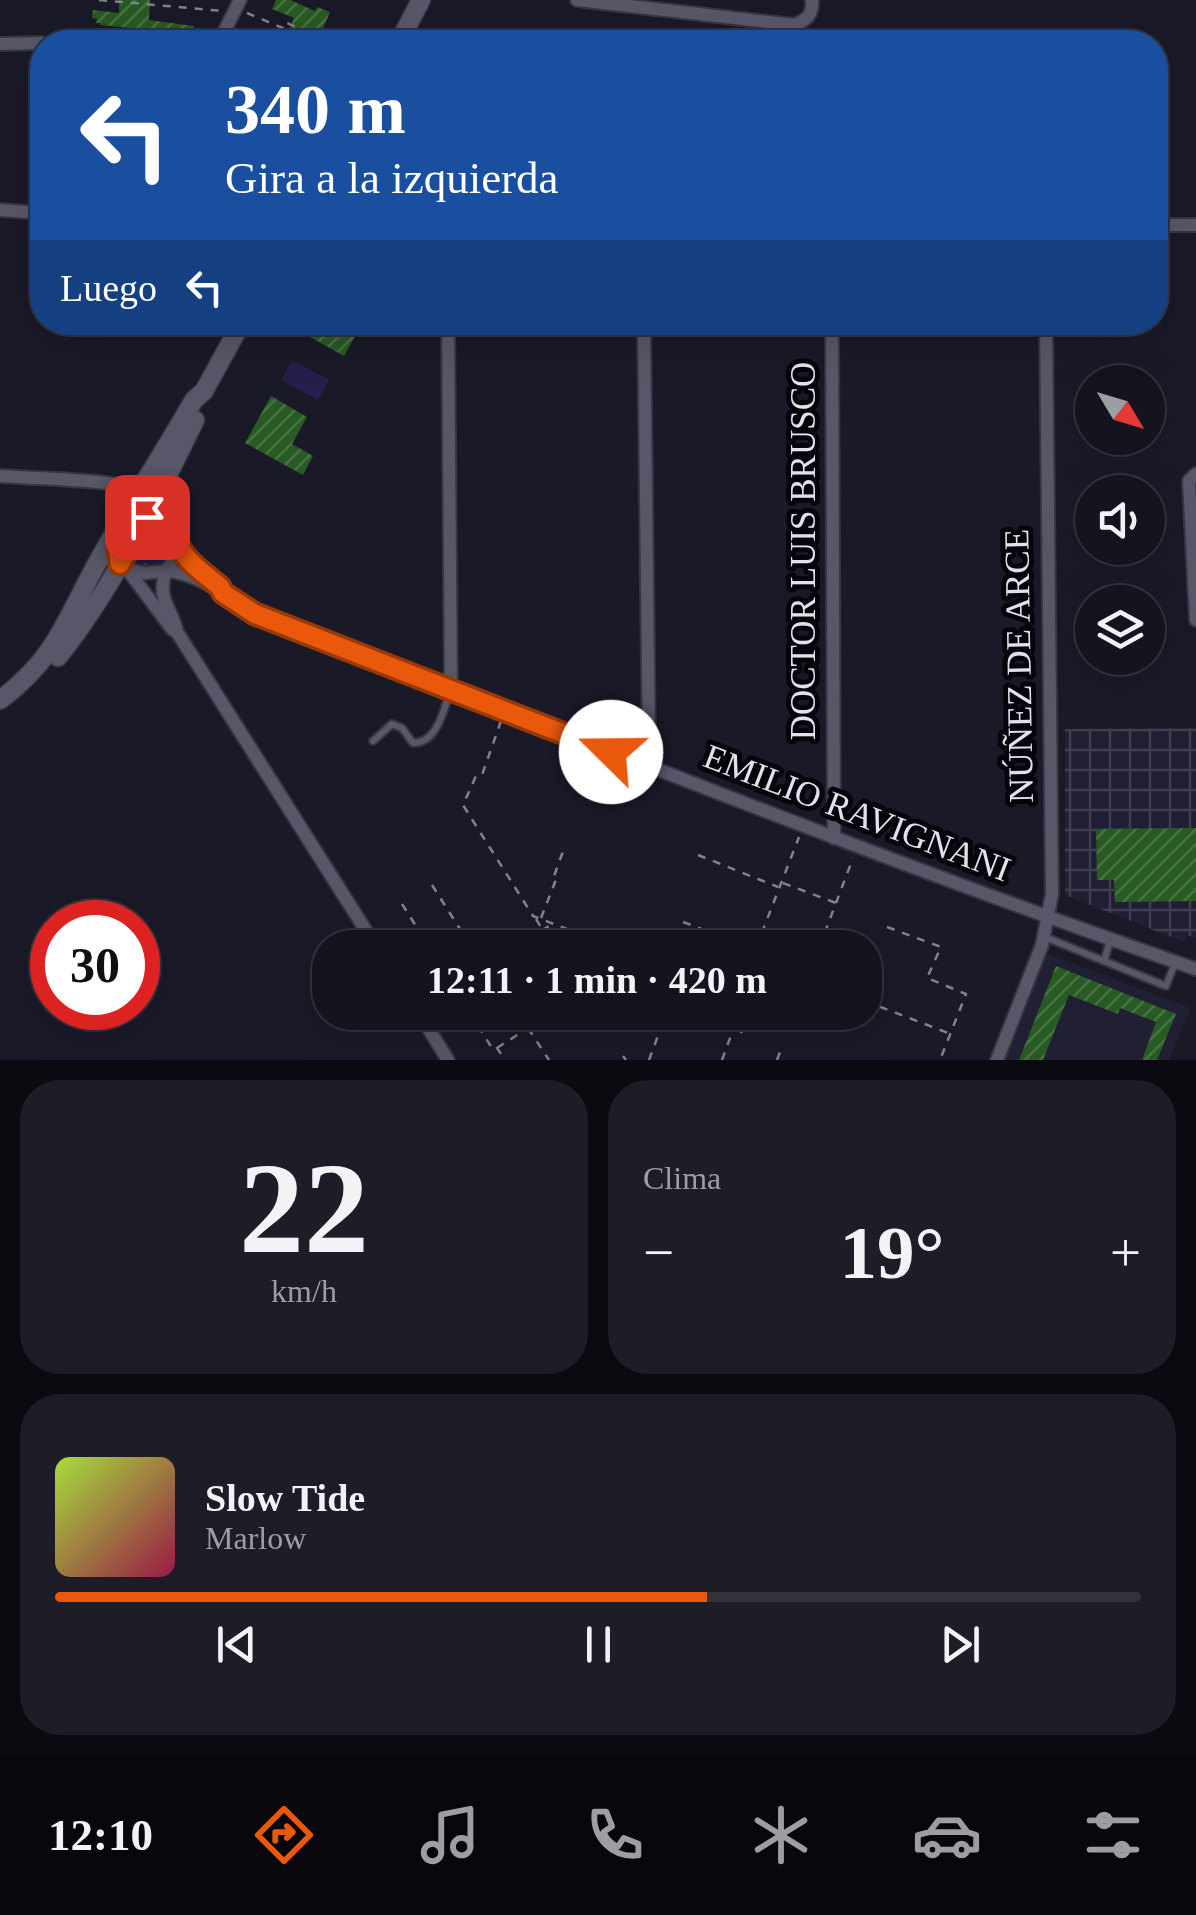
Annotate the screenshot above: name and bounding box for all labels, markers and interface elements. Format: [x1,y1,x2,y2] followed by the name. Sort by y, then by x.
[60,70,190,200] icon: left
[225,71,406,148] text: 340 m
[225,153,559,203] text: Gira a la izquierda
[177,260,232,315] icon: left
[60,267,157,309] text: Luego
[784,362,823,740] street label: DOCTOR LUIS BRUSCO
[1075,365,1165,455] north arrow
[1075,365,1165,675] map controls
[105,475,190,560] pin
[1075,475,1165,565] button: sound
[120,490,175,545] icon: arrive
[996,529,1041,803] street label: NÚÑEZ DE ARCE
[1075,585,1165,675] button: layers
[559,700,663,804] position arrow
[698,737,1016,889] street label: EMILIO RAVIGNANI
[30,900,160,1030] speed limit sign: 30
[427,959,767,1001] text: 12:11 · 1 min · 420 m
[239,1136,369,1280] text: 22
[643,1160,721,1196] text: Clima
[840,1211,945,1294] text: 19°
[643,1222,674,1283] text: −
[1110,1222,1141,1283] text: +
[271,1273,337,1309] text: km/h
[205,1477,365,1519] text: Slow Tide
[205,1520,306,1556] text: Marlow
[209,1617,264,1672] icon: previous
[571,1617,626,1672] icon: pause
[933,1617,988,1672] icon: next
[249,1800,319,1870] icon: directions
[415,1800,485,1870] icon: music
[580,1800,650,1870] icon: phone
[746,1800,816,1870] icon: climate
[912,1800,982,1870] icon: car
[1078,1800,1148,1870] icon: filters
[48,1810,153,1860] text: 12:10

